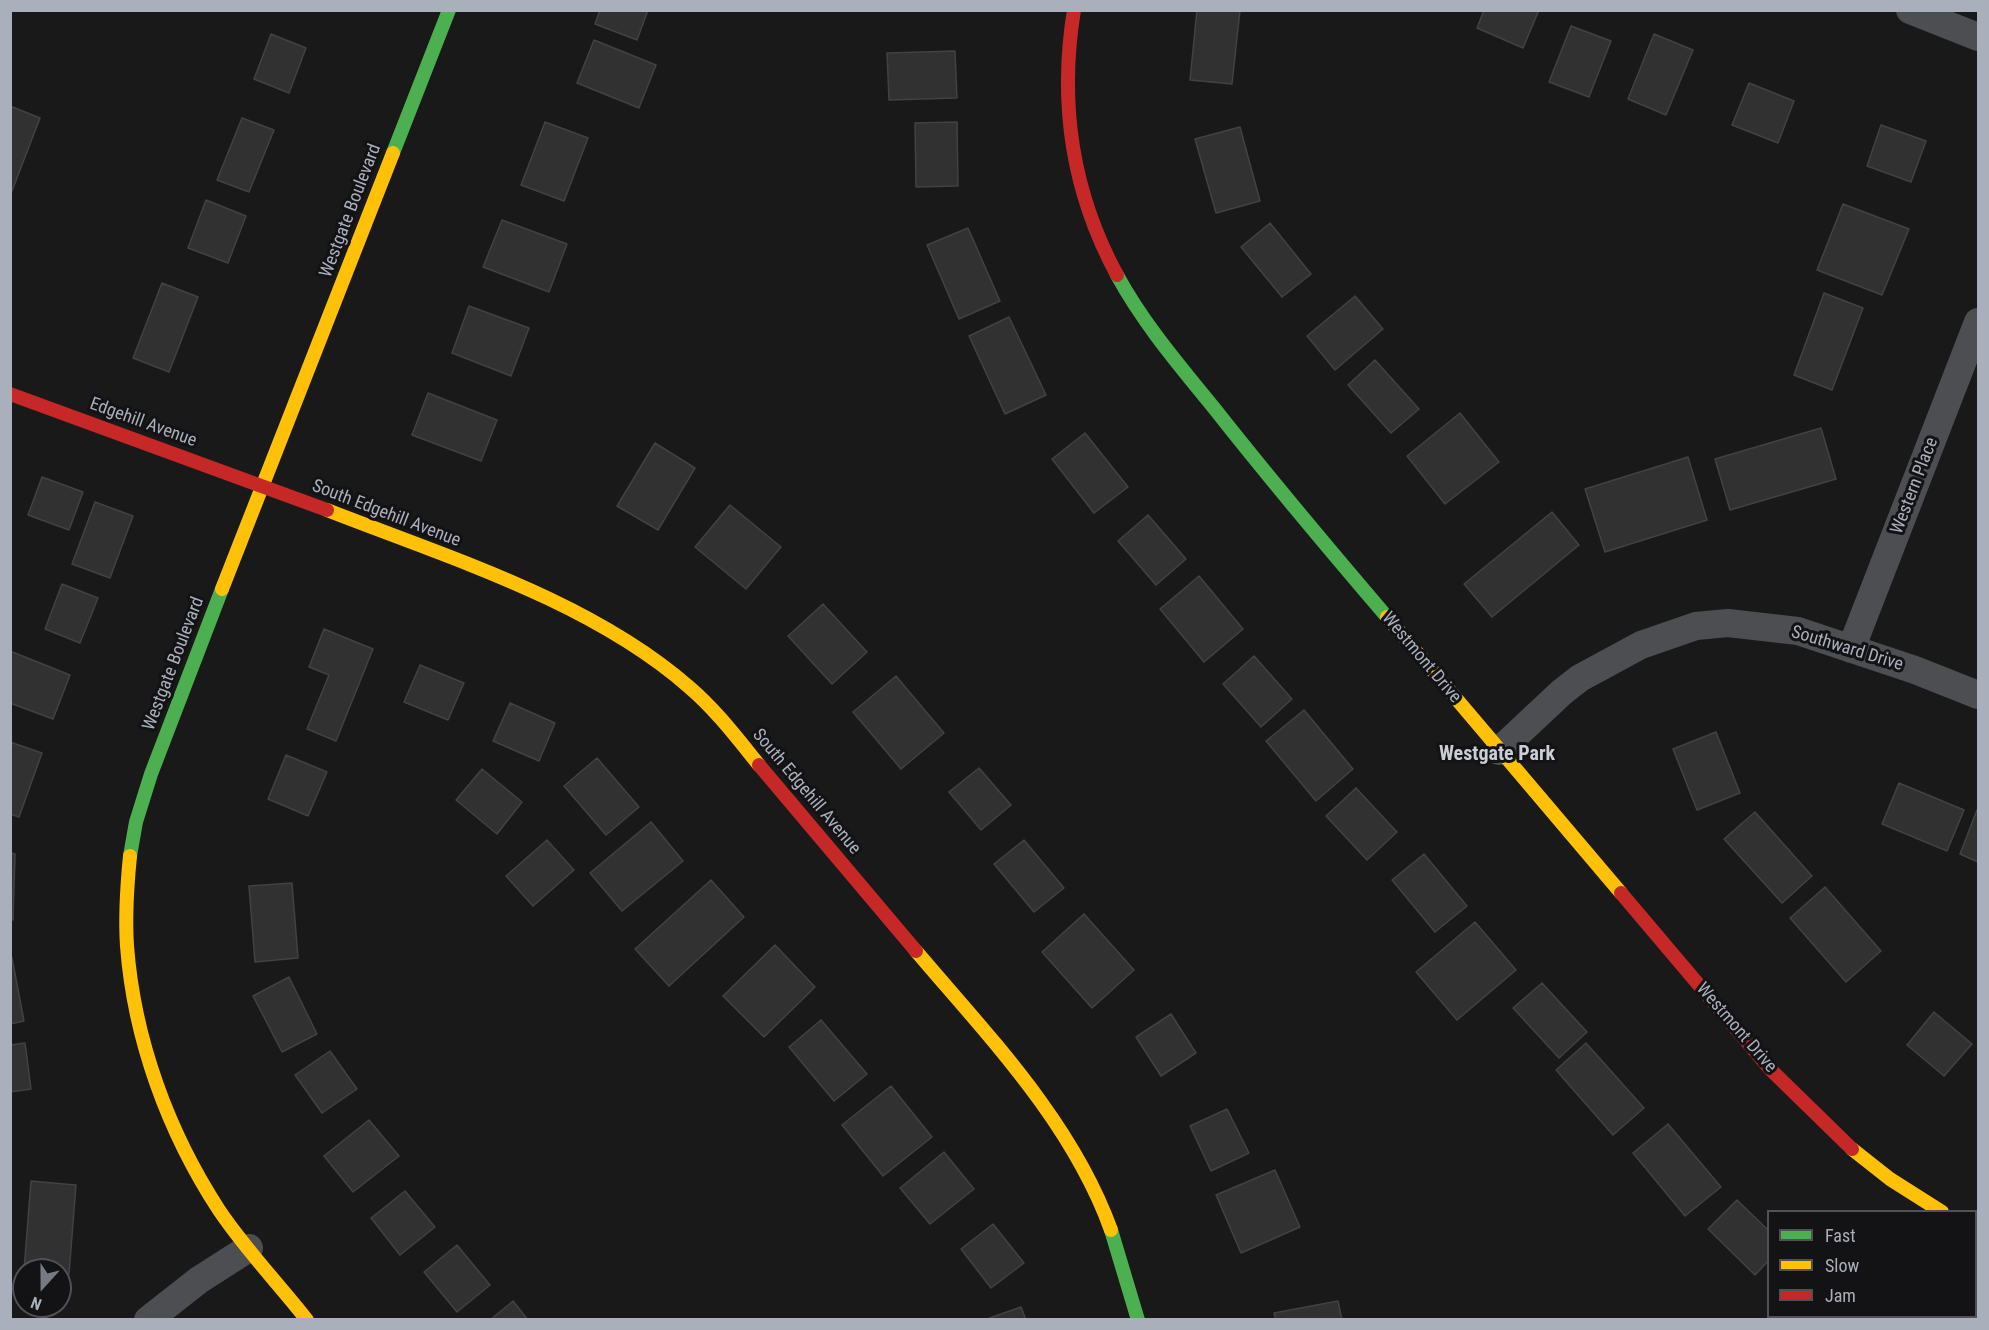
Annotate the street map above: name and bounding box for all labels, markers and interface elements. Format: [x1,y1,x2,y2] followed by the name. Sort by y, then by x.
[316,141,386,281] street label: Westgate Boulevard
[87,394,199,452] street label: Edgehill Avenue
[1887,435,1943,537] street label: Western Place
[309,476,463,552] street label: South Edgehill Avenue
[139,594,209,734] street label: Westgate Boulevard
[1377,608,1465,708] street label: Westmont Drive
[1789,622,1905,676] street label: Southward Drive
[747,725,865,859] street label: South Edgehill Avenue
[1439,743,1555,767] district label: Westgate Park
[1691,979,1781,1077] street label: Westmont Drive
[1767,1210,1977,1318] legend
[1825,1225,1856,1246] text: Fast
[1825,1255,1859,1276] text: Slow
[12,1258,72,1318] north arrow
[1825,1285,1856,1306] text: Jam
[28,1293,44,1314] text: N

